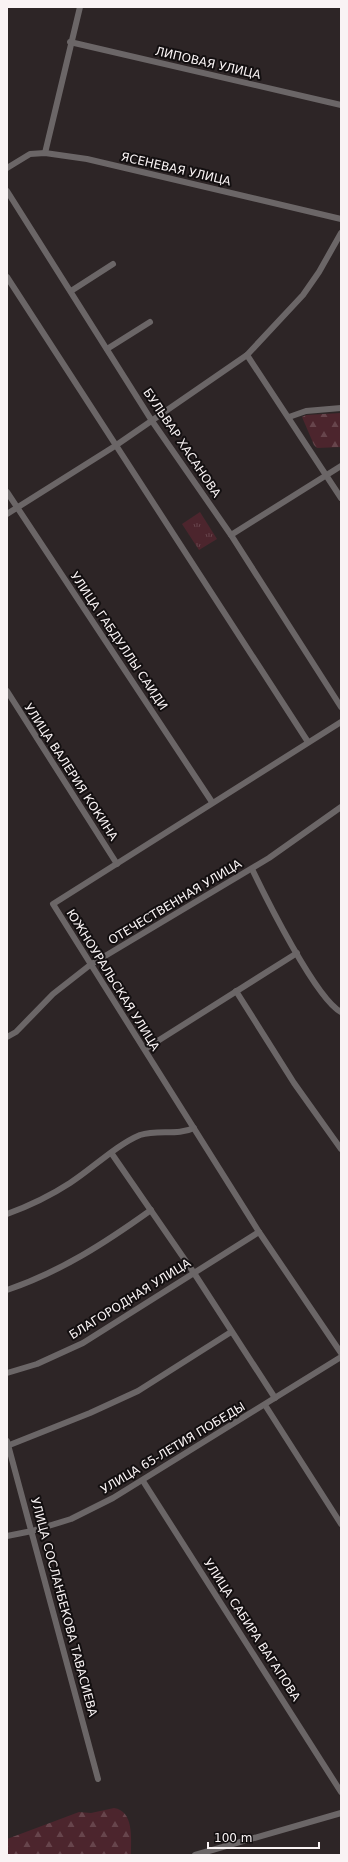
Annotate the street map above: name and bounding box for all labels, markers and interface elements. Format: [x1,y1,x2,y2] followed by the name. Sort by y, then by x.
[154,44,263,82] street label: ЛИПОВАЯ УЛИЦА
[120,150,233,189] street label: ЯСЕНЕВАЯ УЛИЦА
[140,386,224,501] street label: БУЛЬВАР ХАСАНОВА
[67,569,171,713] street label: УЛИЦА ГАБДУЛЛЫ САИДИ
[21,701,121,844] street label: УЛИЦА ВАЛЕРИЯ КОКИНА
[106,856,245,947] street label: ОТЕЧЕСТВЕННАЯ УЛИЦА
[63,907,163,1054] street label: ЮЖНОУРАЛЬСКАЯ УЛИЦА
[67,1255,194,1342] street label: БЛАГОРОДНАЯ УЛИЦА
[98,1399,248,1497] street label: УЛИЦА 65-ЛЕТИЯ ПОБЕДЫ
[28,1496,100,1719] street label: УЛИЦА СОСЛАНБЕКОВА ТАВАСИЕВА
[201,1556,304,1704] street label: УЛИЦА САБИРА ВАГАПОВА
[208,1824,319,1850] scale bar
[214,1831,252,1845] text: 100 m

